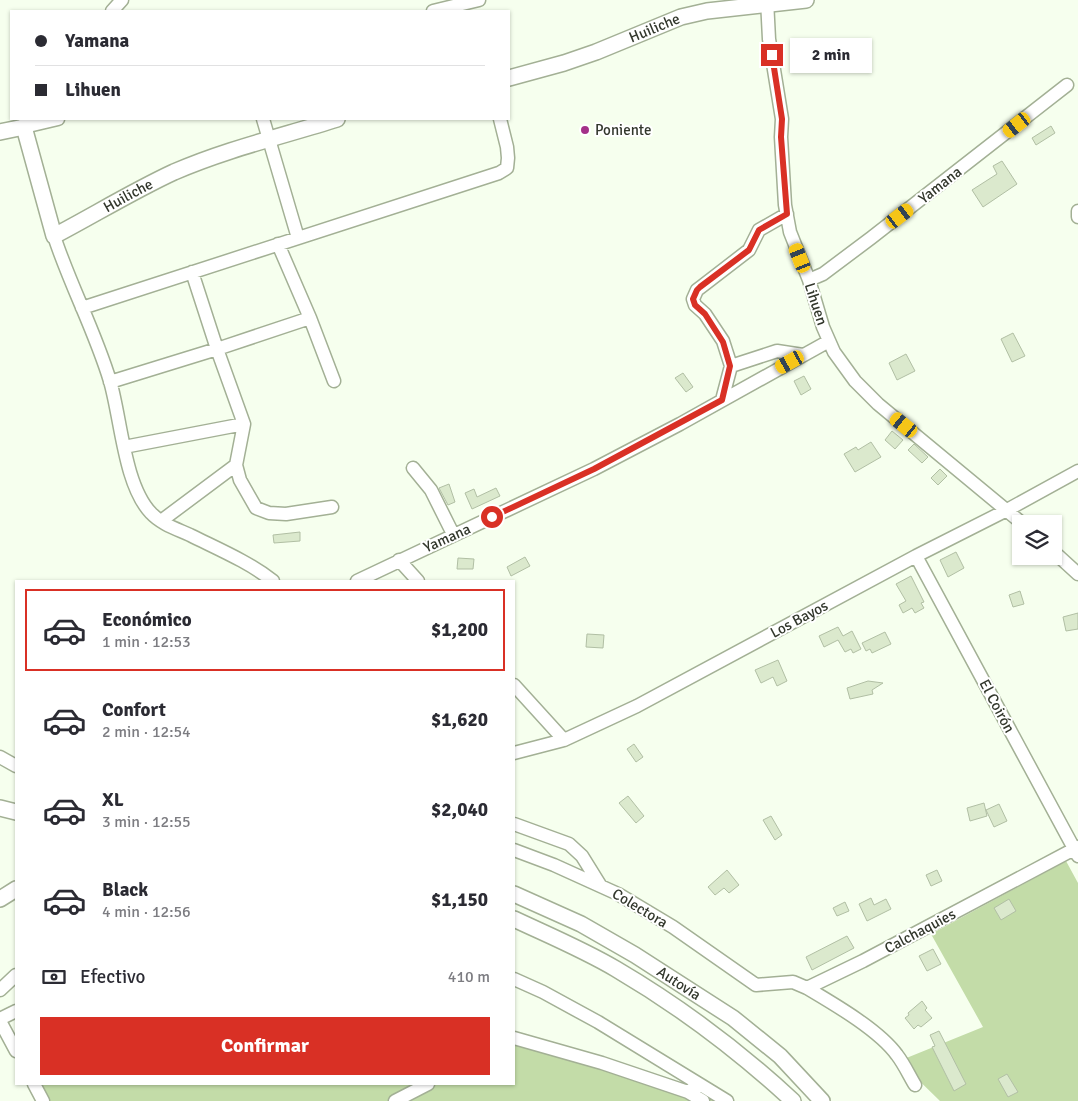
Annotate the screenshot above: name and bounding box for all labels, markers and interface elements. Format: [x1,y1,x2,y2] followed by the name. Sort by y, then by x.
[626,9,683,46] street label: Huiliche
[65,29,129,53] text: Yamana
[790,38,872,72] callout: 2 min
[761,44,783,66] route end
[812,45,850,65] text: 2 min
[65,78,121,102] text: Lihuen
[1000,110,1033,140] car
[595,121,651,139] place label: Poniente
[579,124,591,136] marker: Poniente
[915,163,965,207] street label: Yamana
[100,175,156,216] street label: Huiliche
[883,201,916,231] car
[787,241,812,275] car
[801,280,831,328] street label: Lihuen
[773,348,806,376] car
[887,410,920,440] car
[481,506,503,528] route start
[1012,515,1062,565] map controls
[1012,515,1062,565] button: layers
[421,520,473,556] street label: Yamana
[767,596,831,642] street label: Los Bayos
[42,608,87,653] icon: car
[102,608,192,632] text: Económico
[431,618,488,642] text: $1,200
[102,632,191,652] text: 1 min · 12:53
[975,676,1019,736] street label: El Coirón
[42,698,87,743] icon: car
[102,698,166,722] text: Confort
[431,708,488,732] text: $1,620
[102,722,191,742] text: 2 min · 12:54
[42,788,87,833] icon: car
[102,788,124,812] text: XL
[431,798,488,822] text: $2,040
[102,812,191,832] text: 3 min · 12:55
[42,878,87,923] icon: car
[102,878,148,902] text: Black
[609,884,671,932] street label: Colectora
[431,888,488,912] text: $1,150
[102,902,191,922] text: 4 min · 12:56
[881,905,959,957] street label: Calchaquies
[40,963,68,991] icon: cash
[654,963,704,1004] street label: Autovía
[80,965,145,989] text: Efectivo
[448,967,490,987] text: 410 m
[40,1017,490,1075] button: Confirmar

